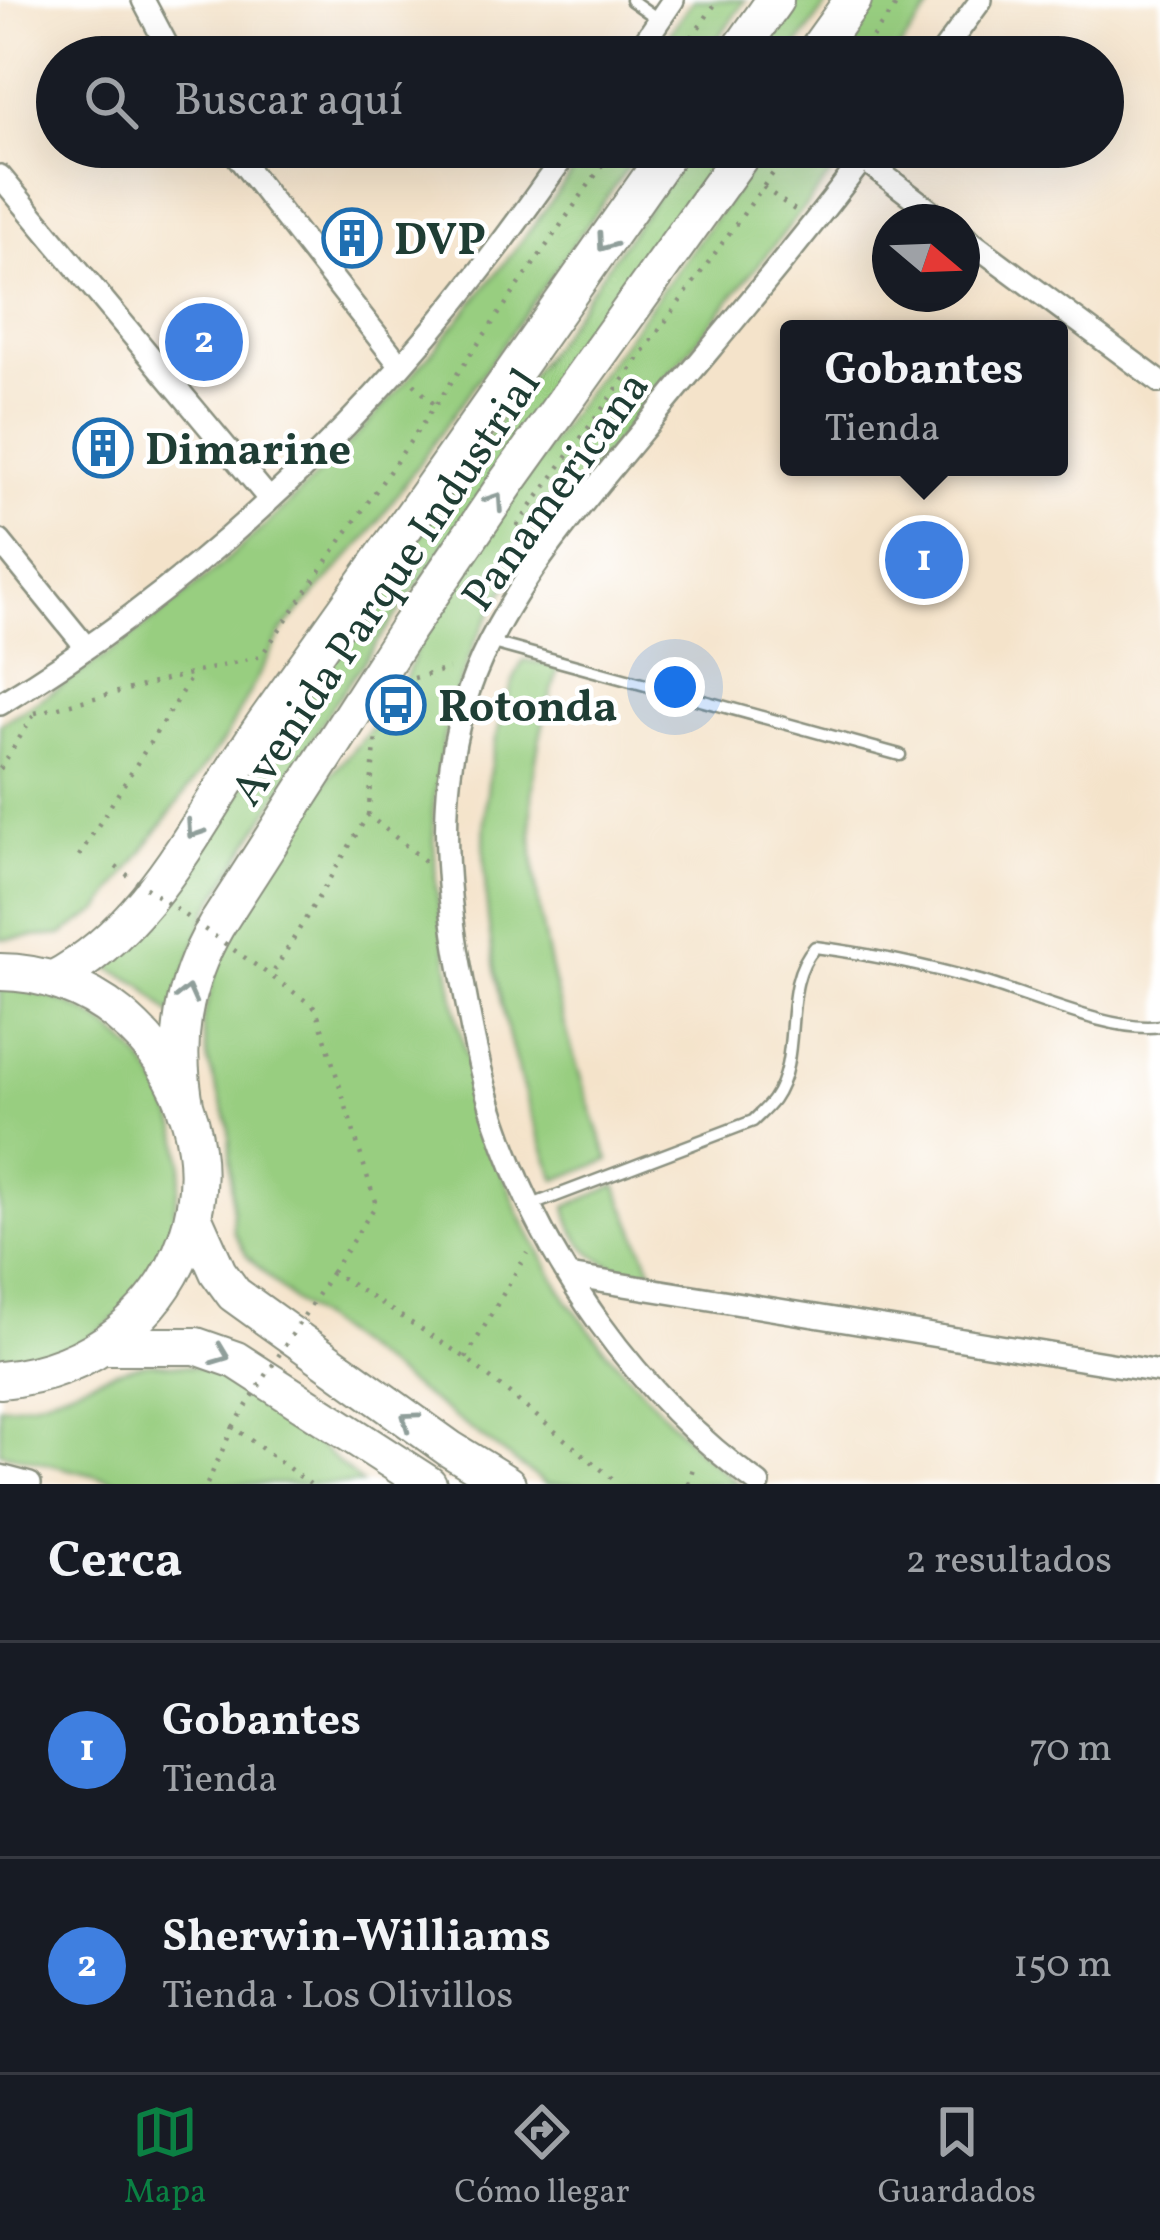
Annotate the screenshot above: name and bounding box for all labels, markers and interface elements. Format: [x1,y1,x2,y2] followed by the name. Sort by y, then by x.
[36,36,1124,168] search box
[78,69,144,135] icon: search
[174,71,403,134] text: Buscar aquí
[872,204,980,312] north arrow
[321,207,383,269] building icon: DVP
[394,211,486,274] place label: DVP
[597,230,619,252] one-way arrow
[165,297,243,387] pin: 2
[780,320,1068,476] popup
[824,340,1024,403] text: Gobantes
[218,357,558,820] street label: Avenida Parque Industrial
[449,360,666,626] street label: Panamericana
[824,403,940,457] text: Tienda
[72,417,134,479] building icon: Dimarine
[145,421,351,484] place label: Dimarine
[480,492,502,514] one-way arrow
[885,515,963,605] pin: 1
[645,657,705,717] your location
[365,674,427,736] bus stop icon: Rotonda
[438,678,618,741] place label: Rotonda
[186,817,208,839] one-way arrow
[173,985,198,1005] one-way arrow
[210,1341,231,1366] one-way arrow
[400,1412,422,1434] one-way arrow
[48,1527,183,1598] text: Cerca
[906,1535,1112,1589] text: 2 resultados
[162,1691,361,1754] text: Gobantes
[79,1723,95,1777] text: 1
[1029,1723,1112,1777] text: 70 m
[162,1754,278,1808] text: Tienda
[162,1907,551,1970] text: Sherwin-Williams
[77,1939,97,1993] text: 2
[1013,1939,1112,1993] text: 150 m
[162,1970,513,2024] text: Tienda · Los Olivillos
[124,2099,207,2217] tab: Mapa
[455,2099,630,2217] tab: Cómo llegar
[878,2099,1036,2217] tab: Guardados

